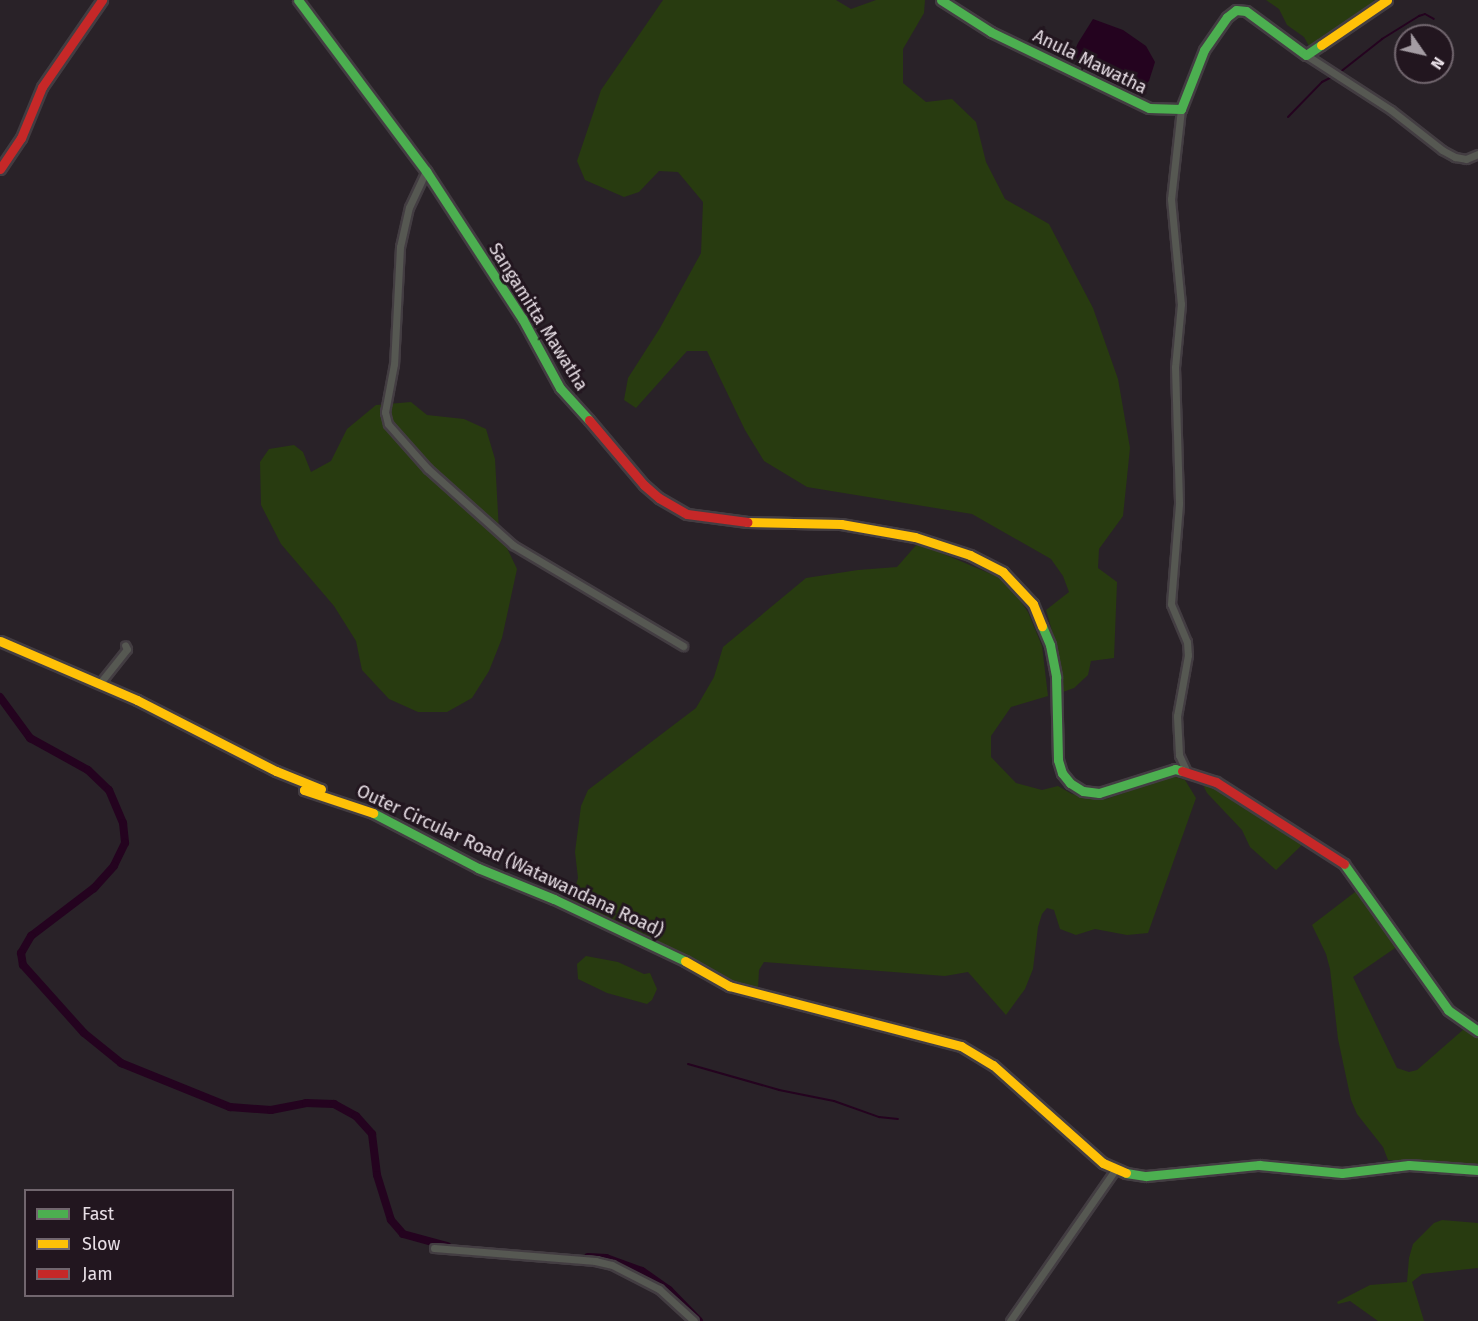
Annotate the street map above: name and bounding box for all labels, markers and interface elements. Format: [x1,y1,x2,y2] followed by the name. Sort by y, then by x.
[1394,24,1454,84] north arrow
[1029,25,1151,99] street label: Anula Mawatha
[1427,54,1449,73] text: N
[484,239,592,395] street label: Sangamitta Mawatha
[353,780,667,942] street label: Outer Circular Road (Watawandana Road)
[24,1189,234,1297] legend
[82,1203,114,1225] text: Fast
[82,1233,120,1255] text: Slow
[82,1263,113,1285] text: Jam

